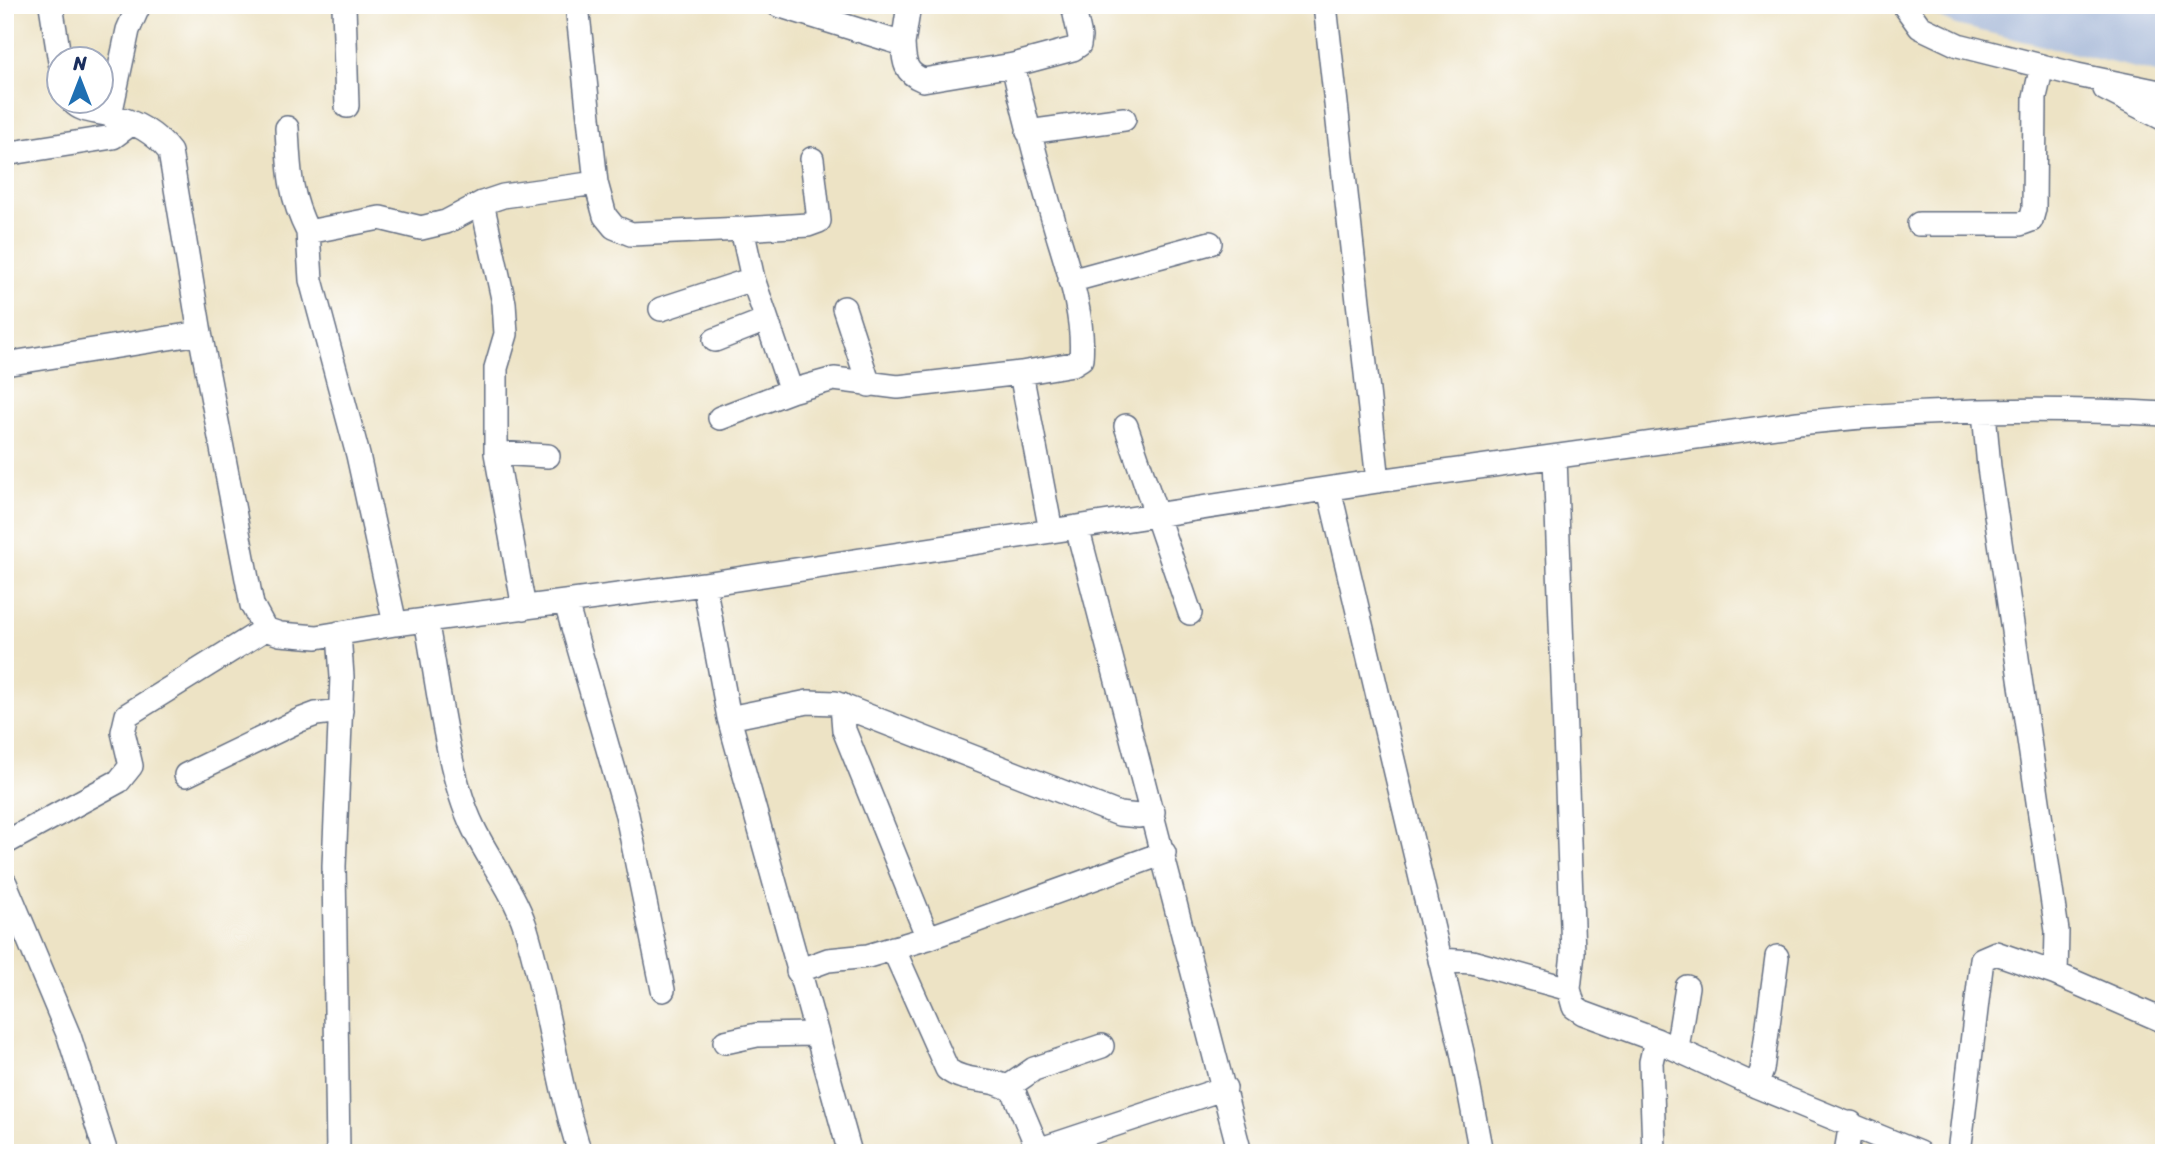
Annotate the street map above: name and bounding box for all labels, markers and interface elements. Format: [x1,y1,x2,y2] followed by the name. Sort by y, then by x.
[46,46,116,116] north arrow
[72,47,87,80] text: N

